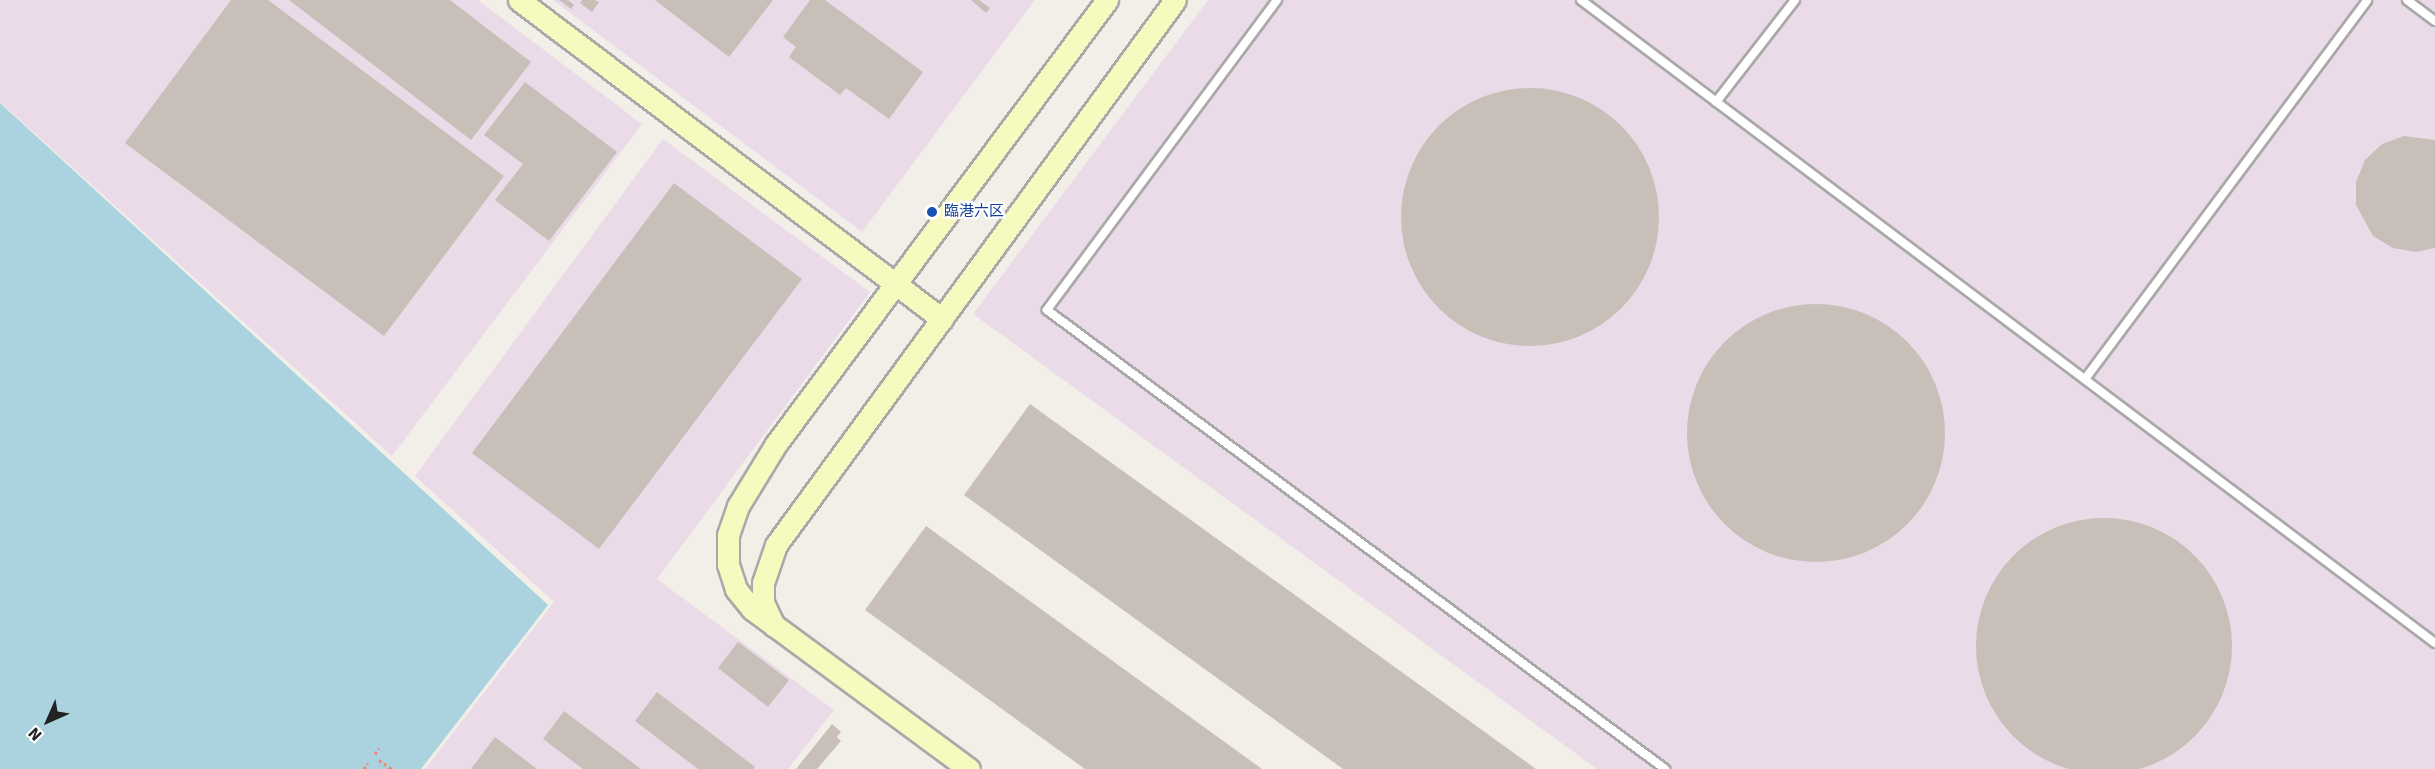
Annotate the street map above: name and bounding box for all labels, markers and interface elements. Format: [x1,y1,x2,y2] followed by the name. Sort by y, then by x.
[944,203,1004,221] place label: 臨港六区
[925,205,939,219] marker: 臨港六区
[18,691,78,751] north arrow
[24,723,46,745] text: N

